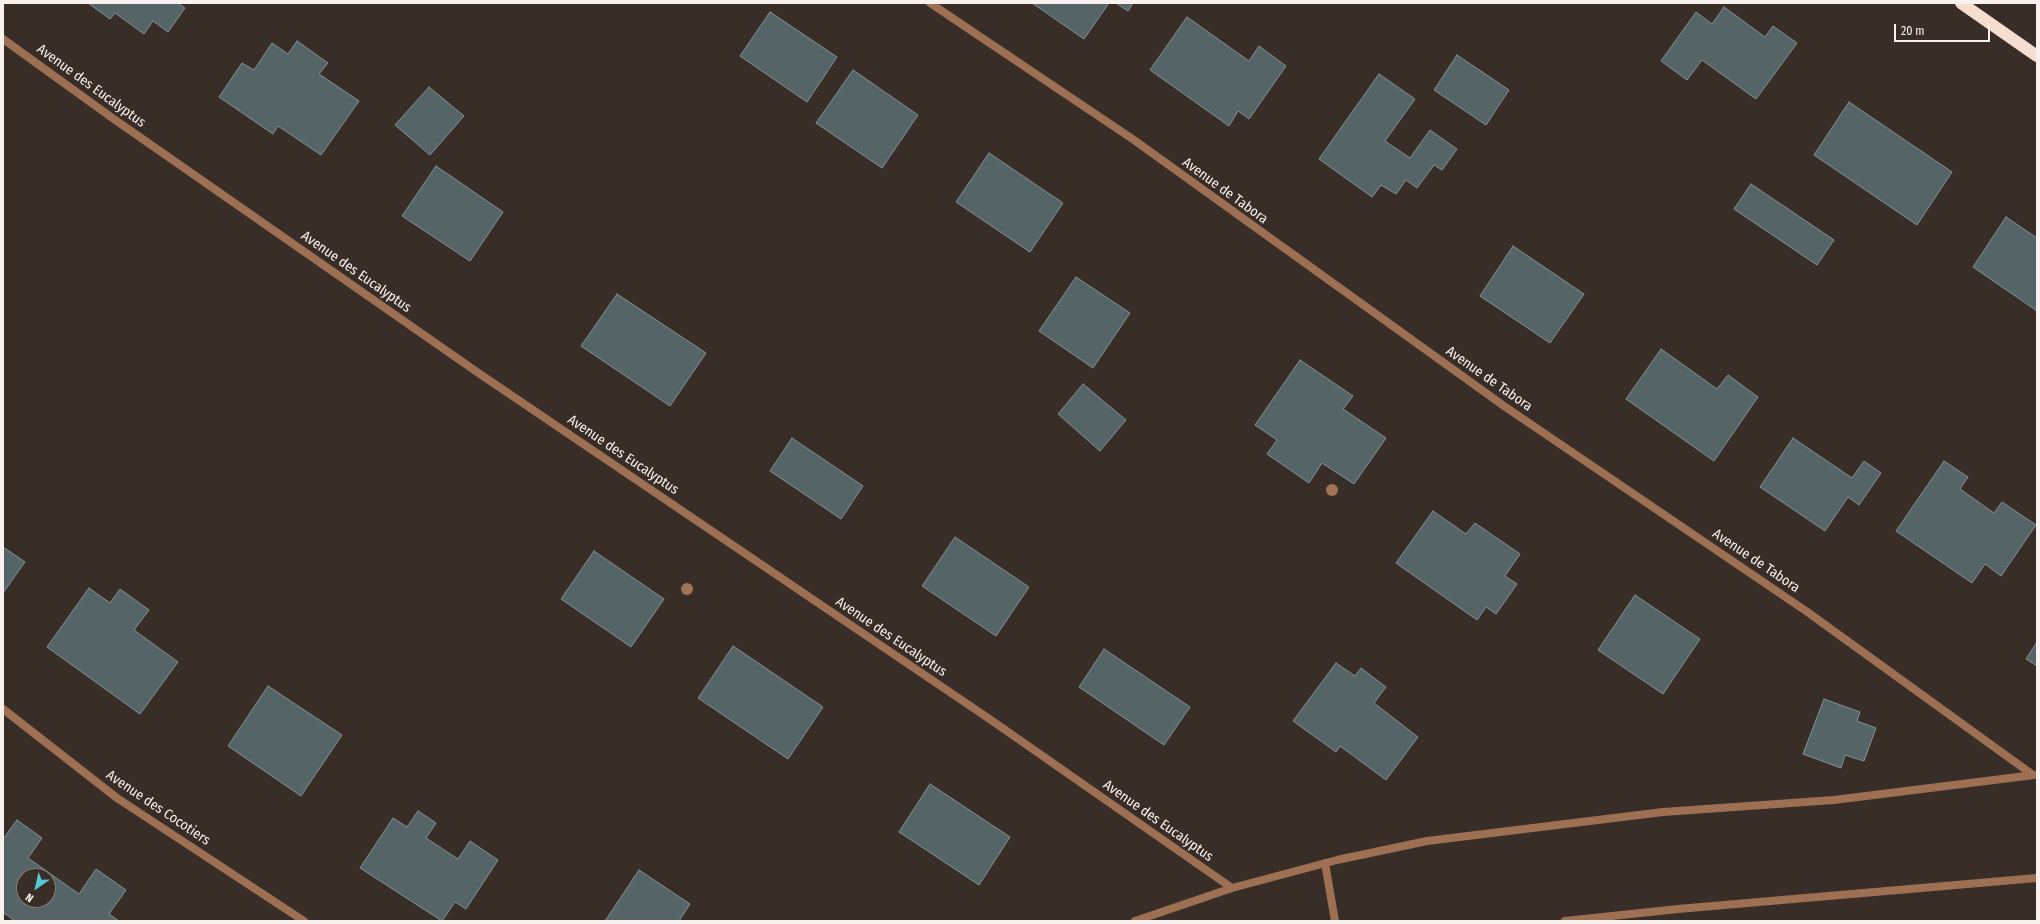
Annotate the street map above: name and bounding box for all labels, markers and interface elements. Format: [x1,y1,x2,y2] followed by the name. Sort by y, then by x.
[1896,16,1992,42] scale bar
[1901,24,1925,38] text: 20 m
[33,41,149,131] street label: Avenue des Eucalyptus
[1179,154,1271,228] street label: Avenue de Tabora
[298,228,414,316] street label: Avenue des Eucalyptus
[1442,343,1536,415] street label: Avenue de Tabora
[564,412,682,498] street label: Avenue des Eucalyptus
[1709,526,1803,596] street label: Avenue de Tabora
[832,594,950,680] street label: Avenue des Eucalyptus
[103,767,213,849] street label: Avenue des Cocotiers
[1100,777,1216,865] street label: Avenue des Eucalyptus
[16,868,56,908] north arrow
[23,890,36,905] text: N

